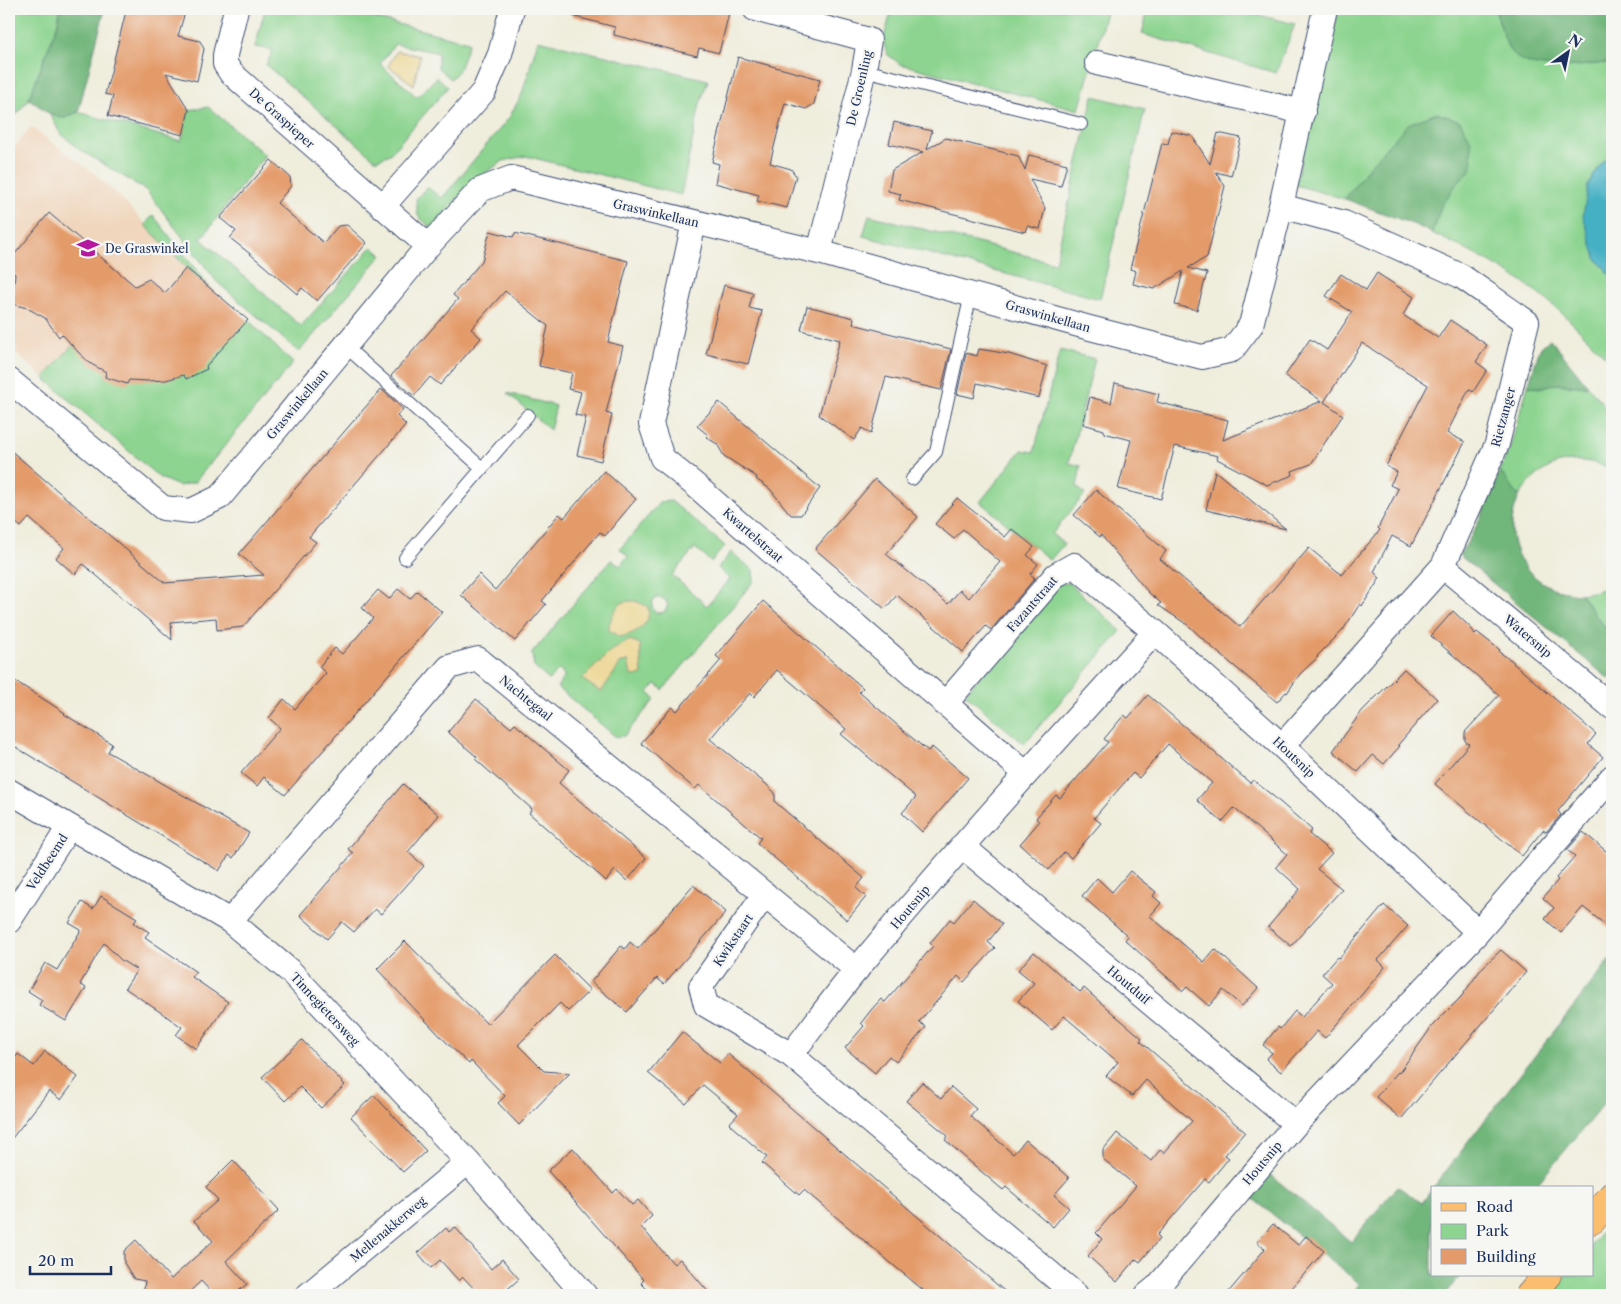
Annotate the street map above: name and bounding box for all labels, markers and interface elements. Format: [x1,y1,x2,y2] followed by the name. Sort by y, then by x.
[1544,28,1594,78] north arrow
[1565,30,1585,52] text: N
[843,48,875,127] street label: De Groenling
[246,85,318,151] street label: De Graspieper
[612,196,701,230] street label: Graswinkellaan
[75,235,101,261] school or university icon: De Graswinkel
[105,241,189,256] place label: De Graswinkel
[1004,297,1093,335] street label: Graswinkellaan
[263,365,331,442] street label: Graswinkellaan
[1488,385,1518,449] street label: Rietzanger
[720,505,787,566] street label: Kwartelstraat
[1004,572,1061,635] street label: Fazantstraat
[1500,611,1555,660] street label: Watersnip
[497,672,556,724] street label: Nachtegaal
[1270,734,1318,780] street label: Houtsnip
[23,830,71,894] street label: Veldbeemd
[887,882,933,932] street label: Houtsnip
[710,910,756,969] street label: Kwikstaart
[1104,963,1155,1008] street label: Houtduif
[287,969,363,1049] street label: Tinnegietersweg
[1239,1138,1285,1188] street label: Houtsnip
[1431,1186,1594,1276] legend
[347,1193,429,1265] street label: Mellenakkerweg
[1476,1197,1513,1216] text: Road
[1476,1221,1510,1240] text: Park
[30,1244,111,1276] scale bar
[1476,1247,1536,1266] text: Building
[38,1251,74,1270] text: 20 m

